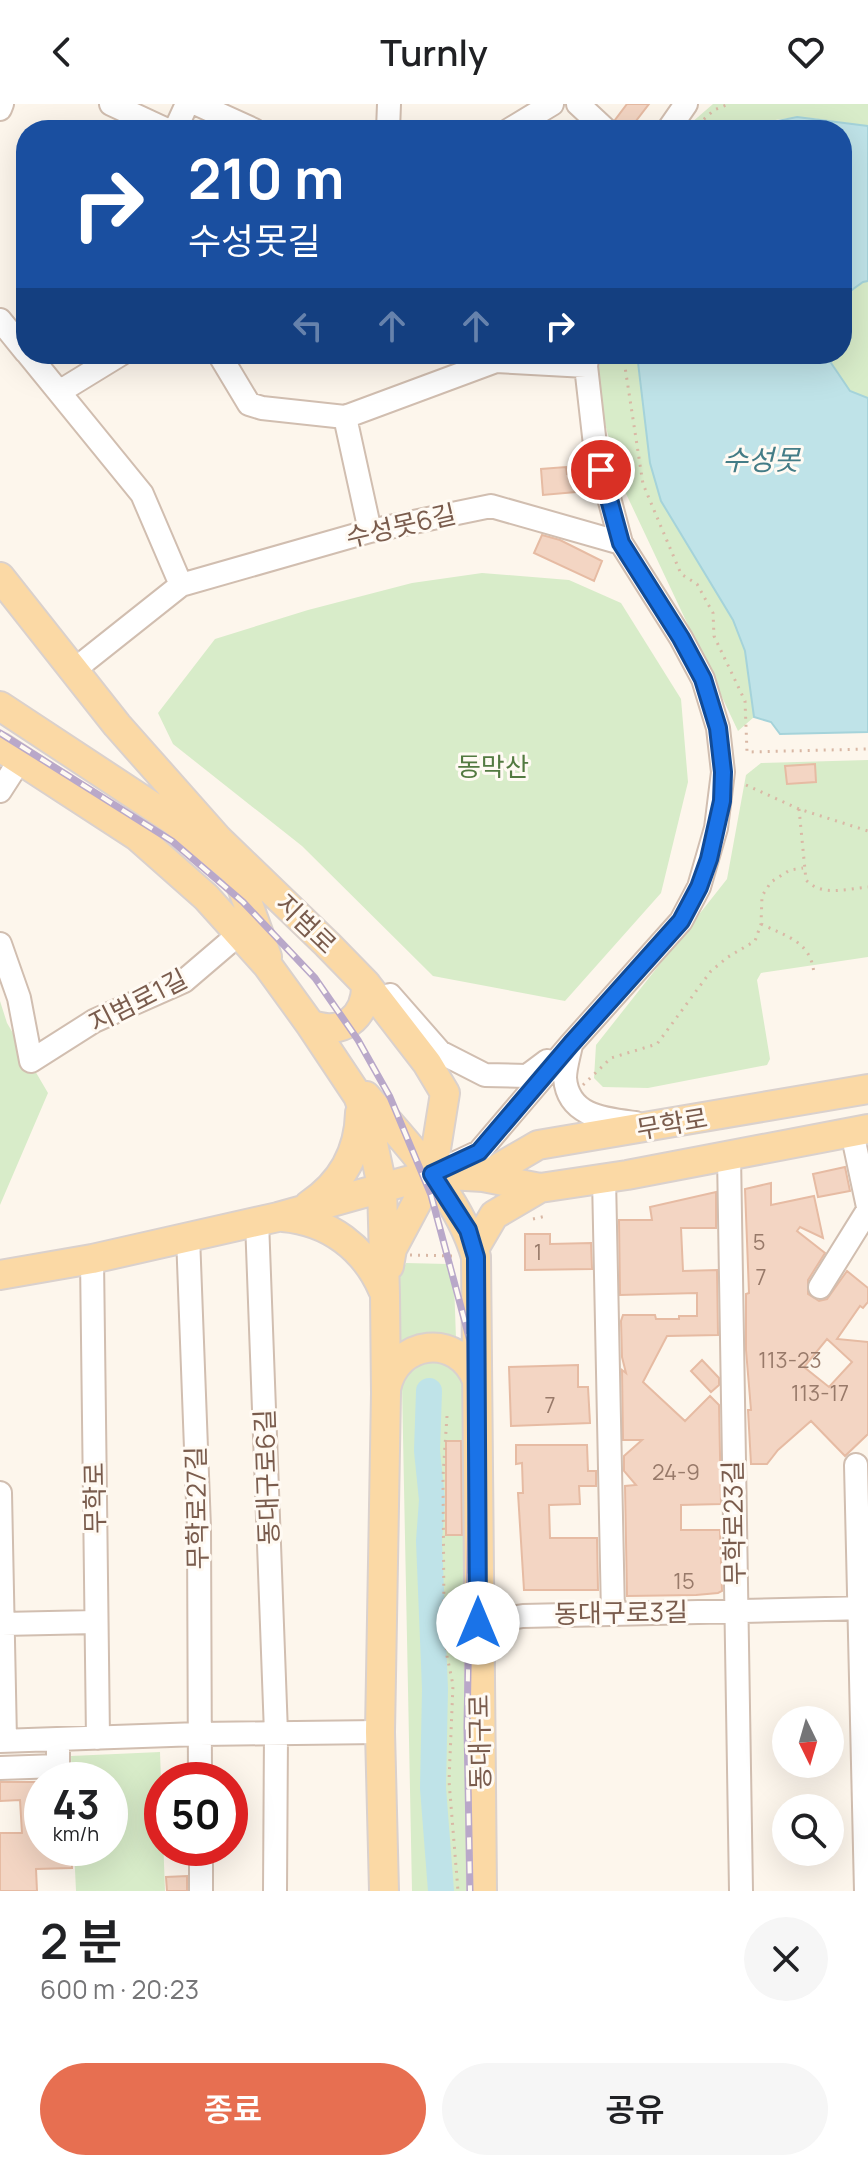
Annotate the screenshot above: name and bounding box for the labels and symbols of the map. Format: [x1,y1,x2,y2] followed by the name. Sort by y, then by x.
[567,436,635,504] pin
[722,440,801,478] water label: 수성못
[342,495,459,555] street label: 수성못6길
[457,748,529,784] park label: 동막산
[268,885,345,961] street label: 지범로
[82,960,193,1040] street label: 지범로1길
[633,1099,710,1147] street label: 무학로
[753,1227,765,1257] house number: 5
[534,1237,542,1267] house number: 1
[755,1262,767,1292] house number: 7
[758,1345,822,1375] house number: 113-23
[791,1378,849,1408] house number: 113-17
[544,1390,556,1420] house number: 7
[246,1409,286,1545] street label: 동대구로6길
[177,1446,215,1570] street label: 무학로27길
[652,1457,700,1487] house number: 24-9
[714,1460,752,1586] street label: 무학로23길
[75,1462,113,1534] street label: 무학로
[673,1566,695,1596] house number: 15
[436,1581,520,1665] position arrow
[554,1593,688,1631] street label: 동대구로3길
[460,1694,498,1790] street label: 동대구로
[772,1706,844,1778] north arrow
[144,1762,248,1866] speed limit sign: 50

